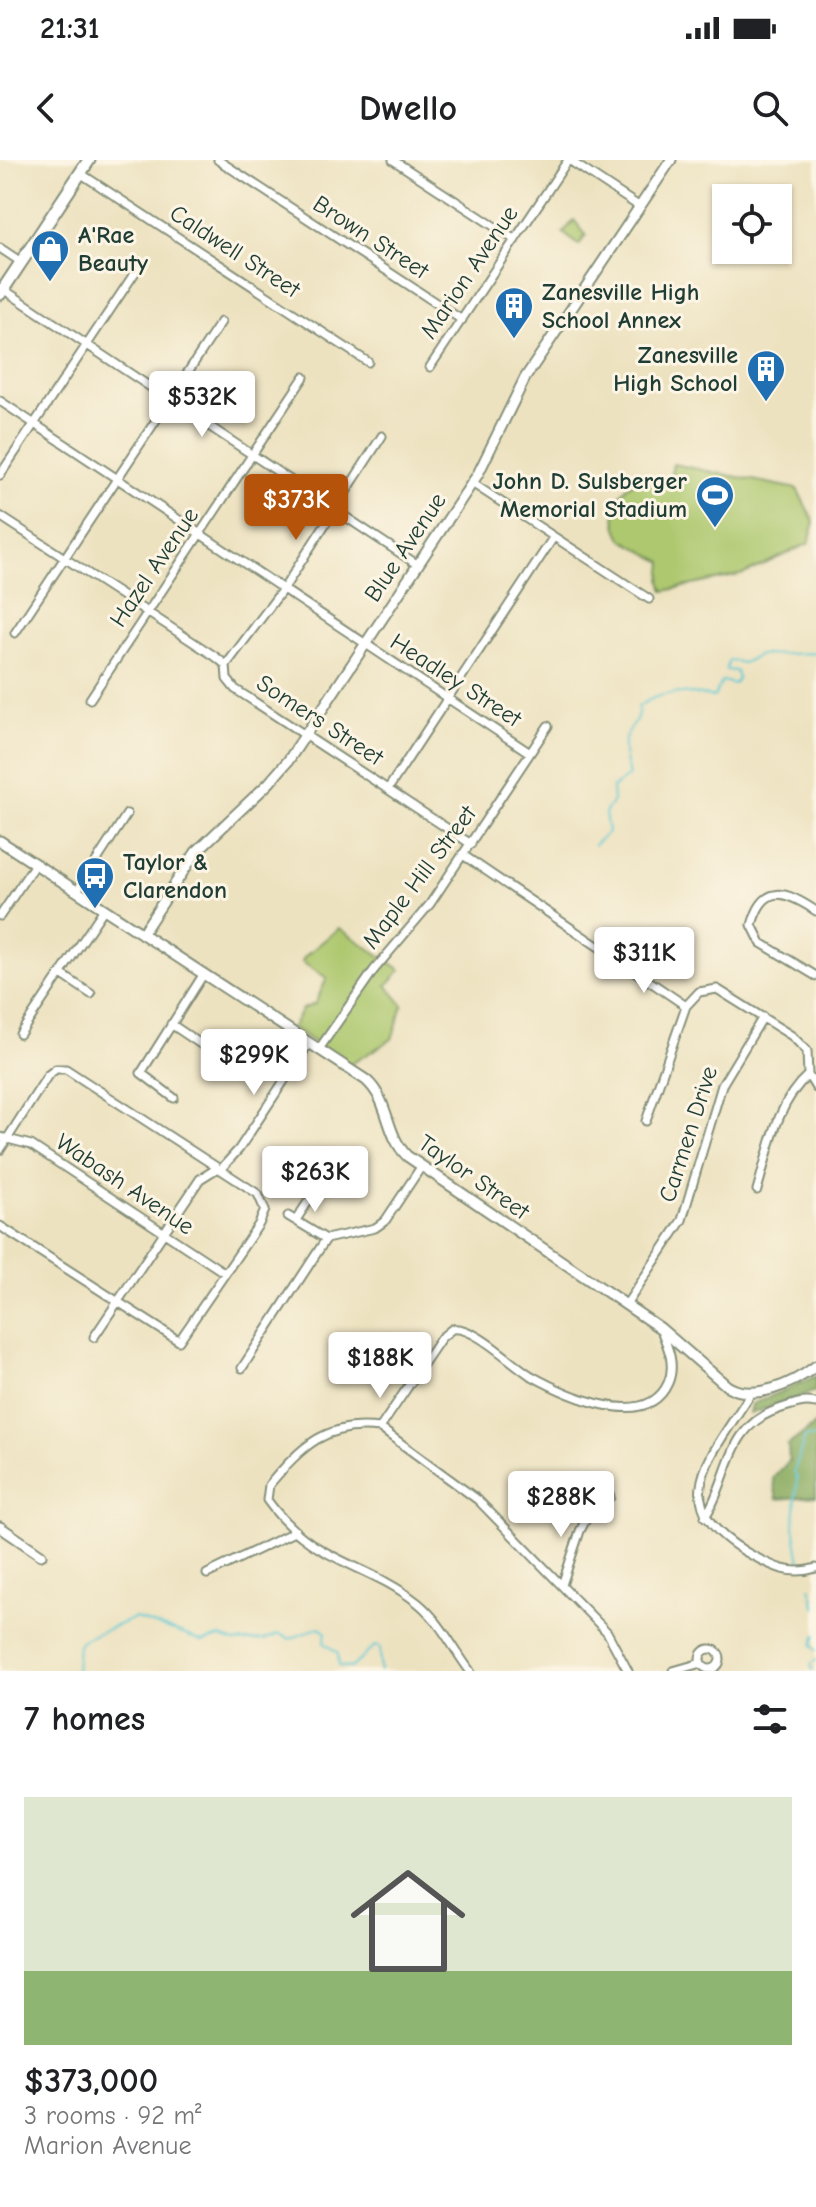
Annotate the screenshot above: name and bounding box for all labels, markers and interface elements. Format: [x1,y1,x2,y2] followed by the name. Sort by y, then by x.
[40,11,100,46] text: 21:31
[24,86,68,130] icon: back
[748,86,792,130] icon: search
[359,88,457,129] text: Dwello
[712,184,792,264] map controls
[712,184,792,264] button: locate
[308,189,435,285] street label: Brown Street
[165,199,306,304] street label: Caldwell Street
[414,200,524,344] street label: Marion Avenue
[78,221,148,277] place label: A'Rae Beauty
[29,228,71,283] shop icon: A'Rae Beauty
[542,278,700,334] place label: Zanesville High School Annex
[493,285,535,340] building icon: Zanesville High School Annex
[613,341,738,397] place label: Zanesville High School
[745,348,787,403] building icon: Zanesville High School
[146,371,258,439] pin: $532K
[167,382,237,412] text: $532K
[493,467,687,523] place label: John D. Sulsberger Memorial Stadium
[240,474,352,542] pin: $373K
[694,474,736,529] sports icon: John D. Sulsberger Memorial Stadium
[262,485,330,515] text: $373K
[358,487,452,607] street label: Blue Avenue
[104,502,204,632] street label: Hazel Avenue
[385,627,528,733] street label: Headley Street
[251,669,390,772] street label: Somers Street
[356,799,483,954] street label: Maple Hill Street
[123,848,227,904] place label: Taylor & Clarendon
[74,855,116,910] bus stop icon: Taylor & Clarendon
[588,927,700,995] pin: $311K
[612,938,676,968] text: $311K
[198,1029,310,1097] pin: $299K
[219,1040,289,1070] text: $299K
[653,1062,723,1206] street label: Carmen Drive
[51,1127,199,1241] street label: Wabash Avenue
[413,1129,536,1226] street label: Taylor Street
[259,1146,371,1214] pin: $263K
[280,1157,350,1187] text: $263K
[324,1332,436,1400] pin: $188K
[346,1343,414,1373] text: $188K
[505,1471,617,1539] pin: $288K
[526,1482,596,1512] text: $288K
[748,1697,792,1741] icon: filters
[24,1699,145,1739] text: 7 homes
[336,1849,480,1993] icon: home
[24,2061,158,2101] text: $373,000
[24,2101,202,2131] text: 3 rooms · 92 m²
[24,2131,191,2161] text: Marion Avenue

